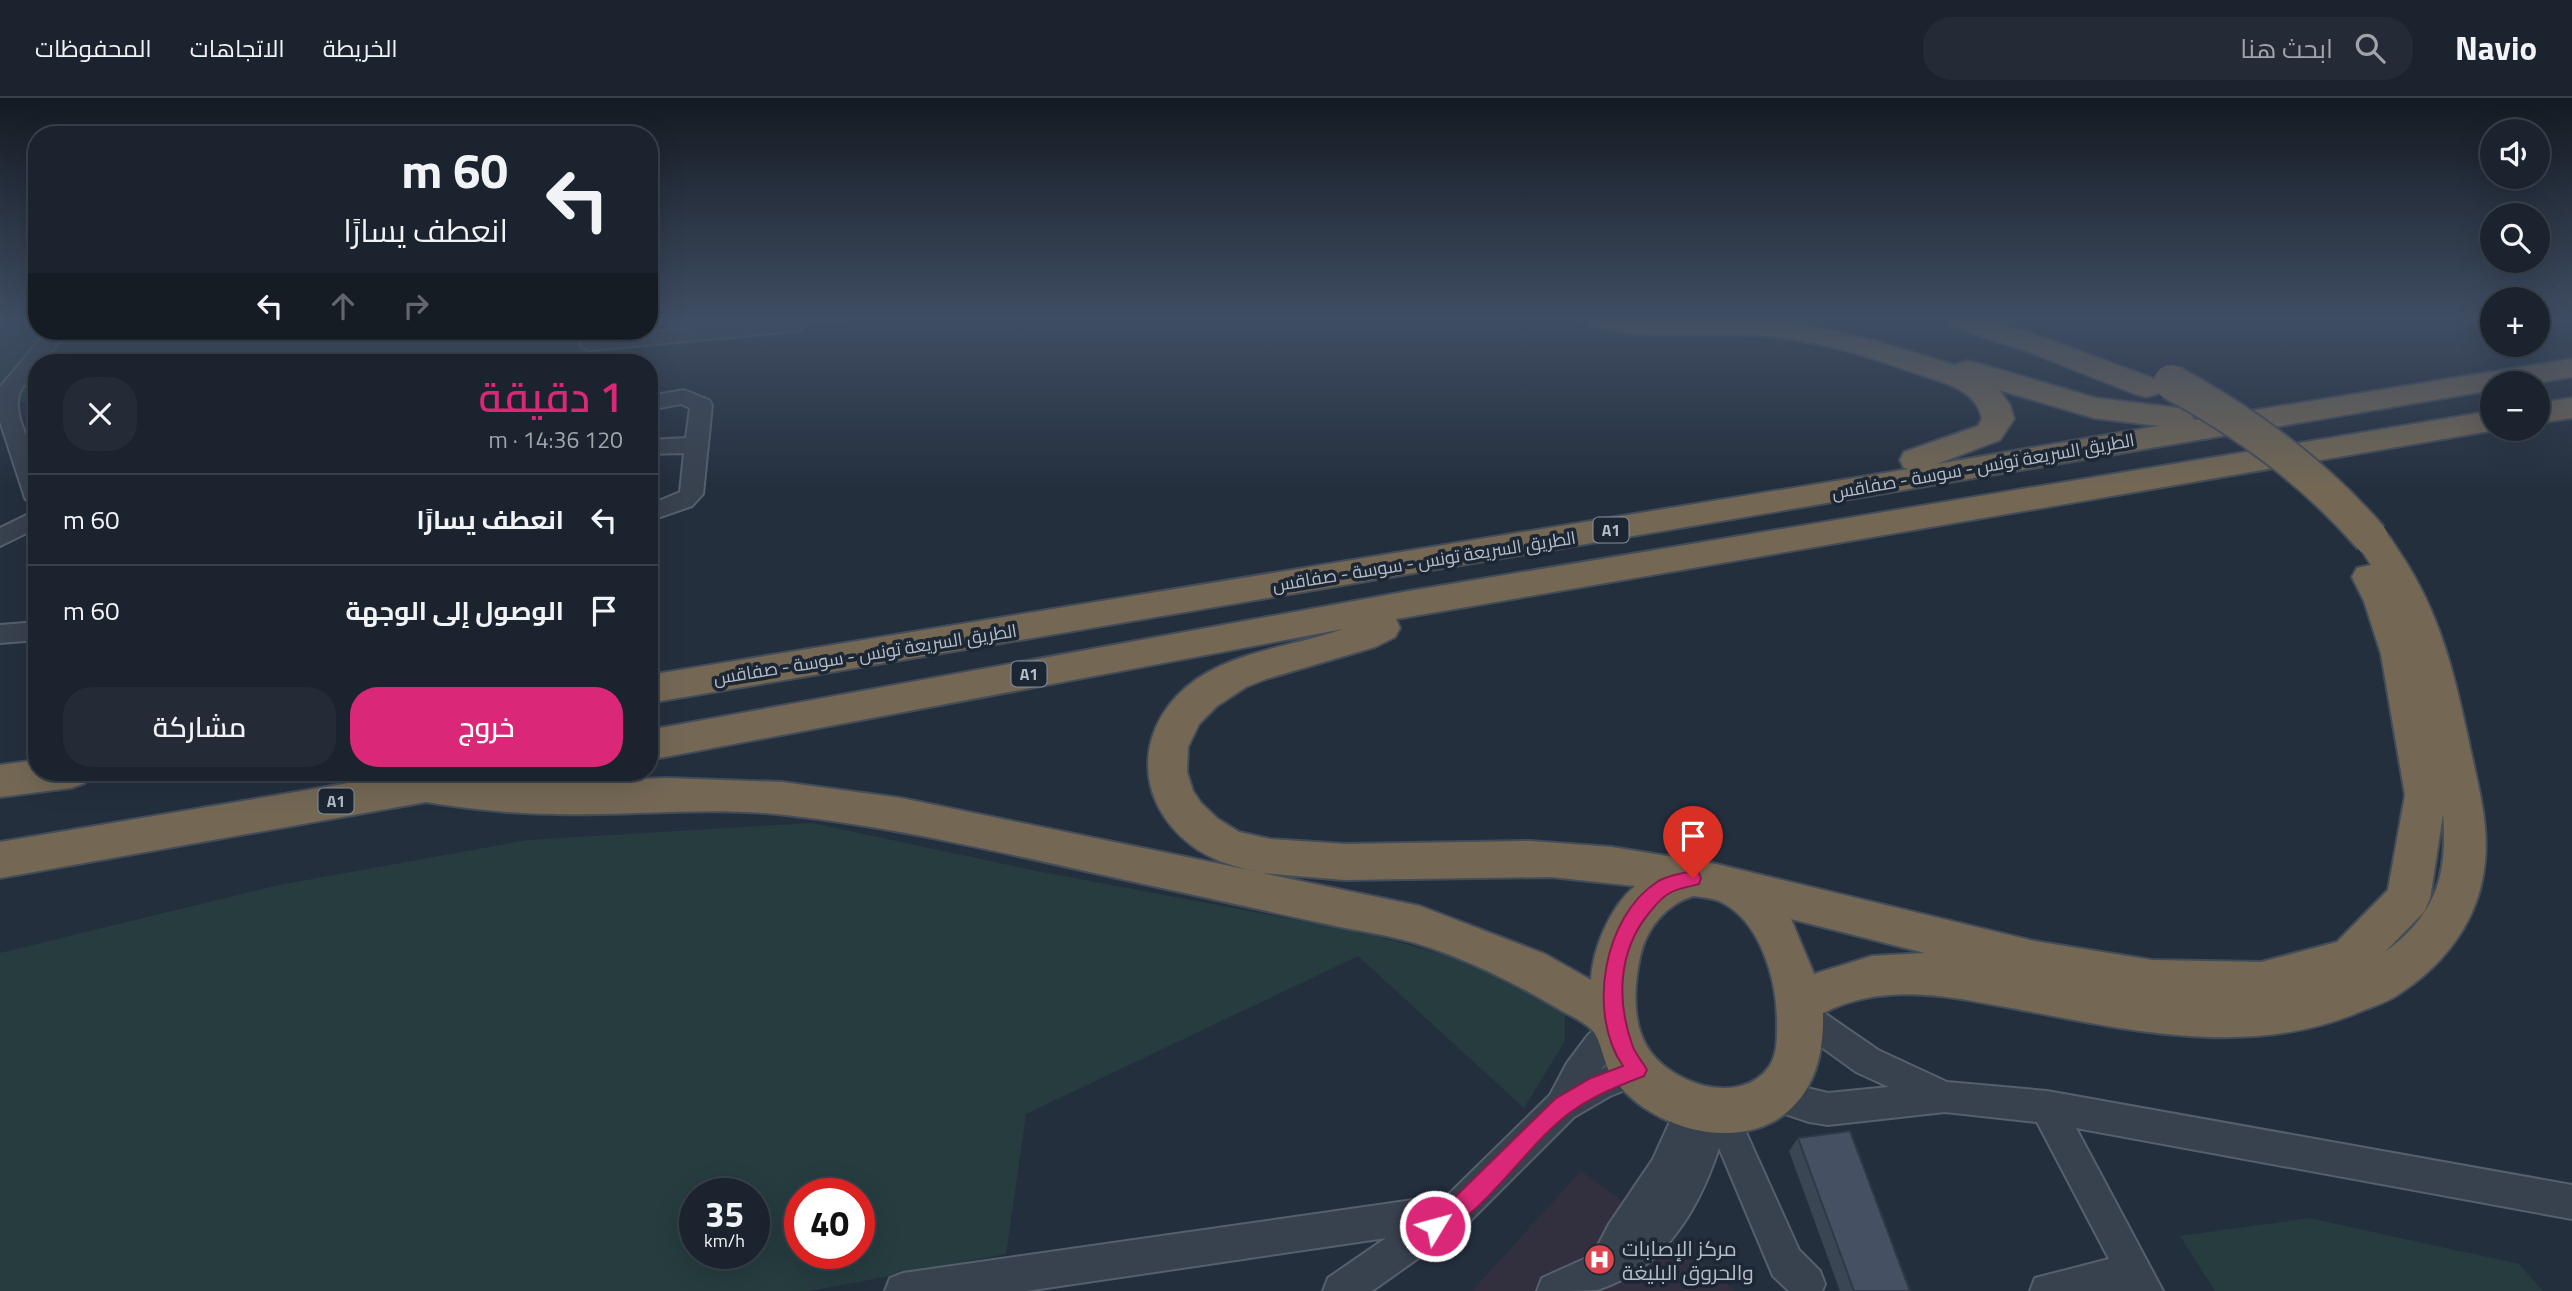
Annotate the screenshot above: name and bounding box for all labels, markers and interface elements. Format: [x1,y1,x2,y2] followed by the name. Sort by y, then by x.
[1923,17,2413,80] search box
[2455,23,2537,73] text: Navio
[2240,29,2333,68] text: ابحث هنا
[2351,29,2389,67] icon: search
[35,30,152,66] text: المحفوظات
[190,30,285,66] text: الاتجاهات
[323,30,398,66] text: الخريطة
[2480,119,2550,441] map controls
[2480,119,2550,189] button: sound
[401,132,508,207] text: 60 m
[532,154,623,245] icon: left
[2480,203,2550,273] button: search
[343,206,508,254] text: انعطف يسارًا
[251,287,289,325] icon: left
[324,287,362,325] icon: ahead
[397,287,435,325] icon: right
[2480,287,2550,357] button: +
[478,364,623,428] text: 1 دقيقة
[2480,371,2550,441] button: −
[63,377,137,451] button: close
[488,422,623,457] text: 120 m · 14:36
[1829,426,2137,506] street label: الطريق السريعة تونس - سوسة - صفاقس
[63,500,120,539] text: 60 m
[416,500,564,539] text: انعطف يسارًا
[585,501,623,539] icon: left
[1594,518,1628,542] road number: A1
[1270,524,1578,598] street label: الطريق السريعة تونس - سوسة - صفاقس
[63,591,120,630] text: 60 m
[345,591,564,630] text: الوصول إلى الوجهة
[585,592,623,630] icon: arrive
[711,617,1019,691] street label: الطريق السريعة تونس - سوسة - صفاقس
[1012,662,1046,687] road number: A1
[63,687,336,767] button: مشاركة
[350,687,623,767] button: خروج
[318,788,354,814] road number: A1
[1663,806,1723,878] pin
[1674,817,1712,855] icon: arrive
[784,1178,875,1269] speed limit sign: 40
[705,1187,744,1241] text: 35
[1398,1189,1472,1263] position arrow
[704,1227,745,1254] text: km/h
[1622,1232,1754,1288] place label: مركز الإصابات والحروق البليغة
[1582,1243,1616,1277] hospital icon: مركز الإصابات والحروق البليغة

